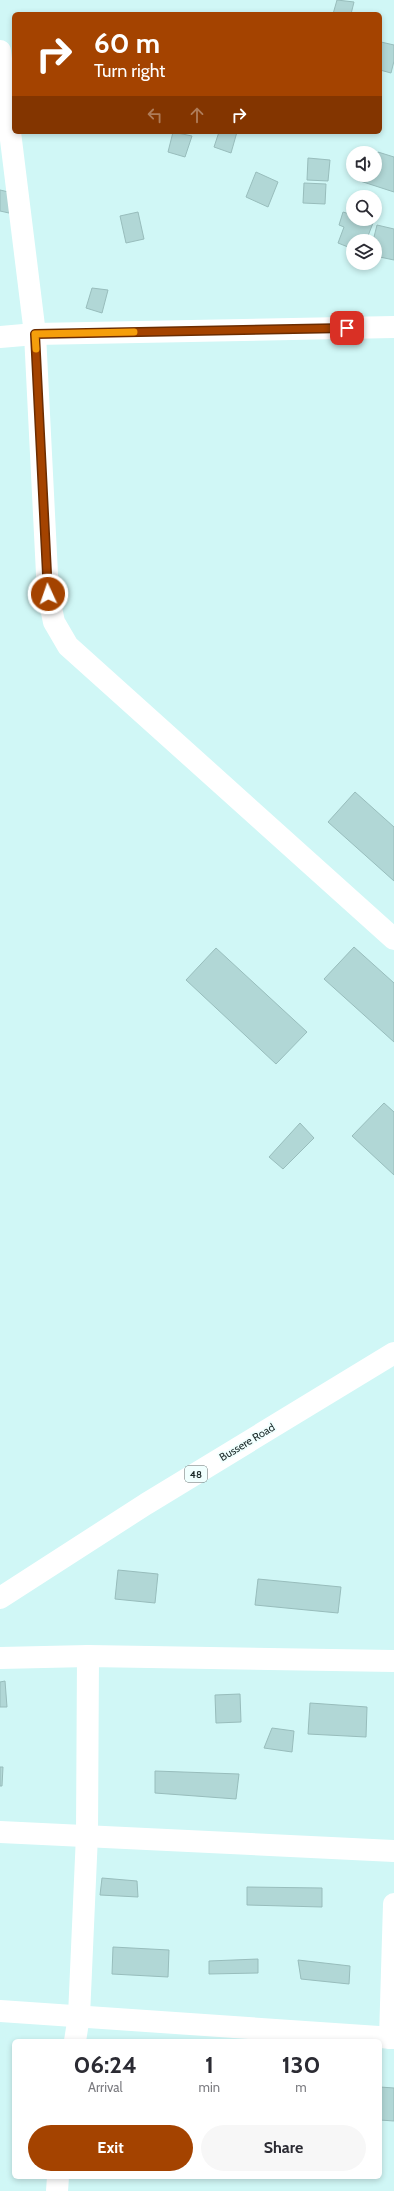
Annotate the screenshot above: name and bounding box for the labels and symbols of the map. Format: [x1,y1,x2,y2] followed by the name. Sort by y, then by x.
[330,311,364,345] pin
[27,573,69,615] position arrow
[217,1420,277,1464] street label: Bussere Road
[185,1466,207,1482] road number: 48

